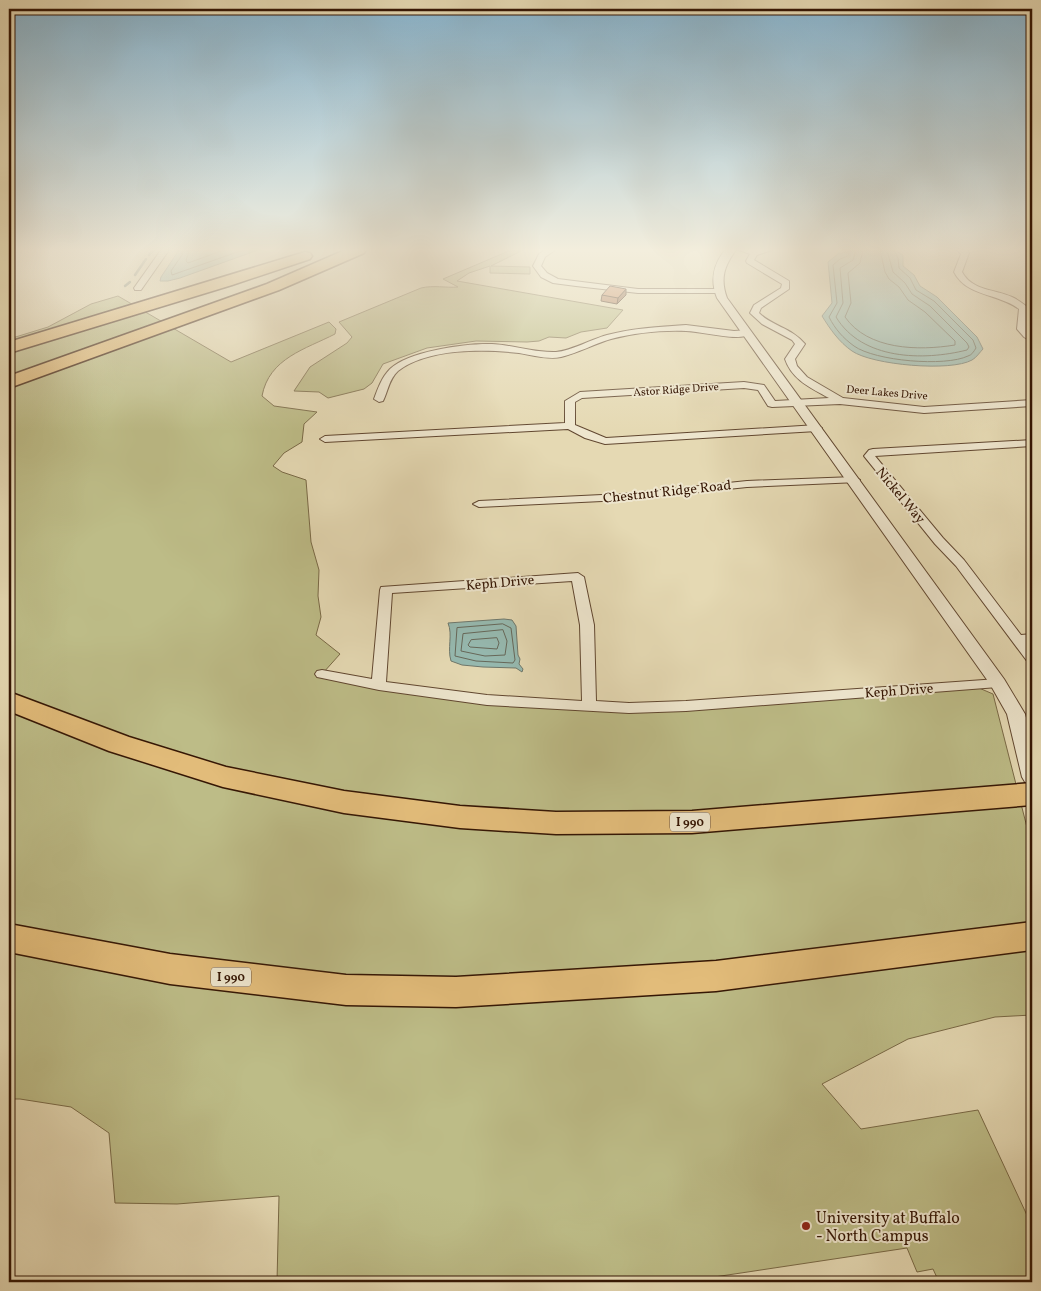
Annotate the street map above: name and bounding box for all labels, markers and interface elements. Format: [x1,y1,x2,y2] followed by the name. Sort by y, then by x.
[633,380,719,401] street label: Astor Ridge Drive
[846,382,928,405] street label: Deer Lakes Drive
[871,464,929,529] street label: Nickel Way
[602,476,732,509] street label: Chestnut Ridge Road
[465,571,536,596] street label: Keph Drive
[864,680,934,703] street label: Keph Drive
[670,812,710,832] road number: I 990
[211,968,251,986] road number: I 990
[816,1208,960,1248] place label: University at Buffalo - North Campus
[800,1220,812,1232] marker: University at Buffalo - North Campus

